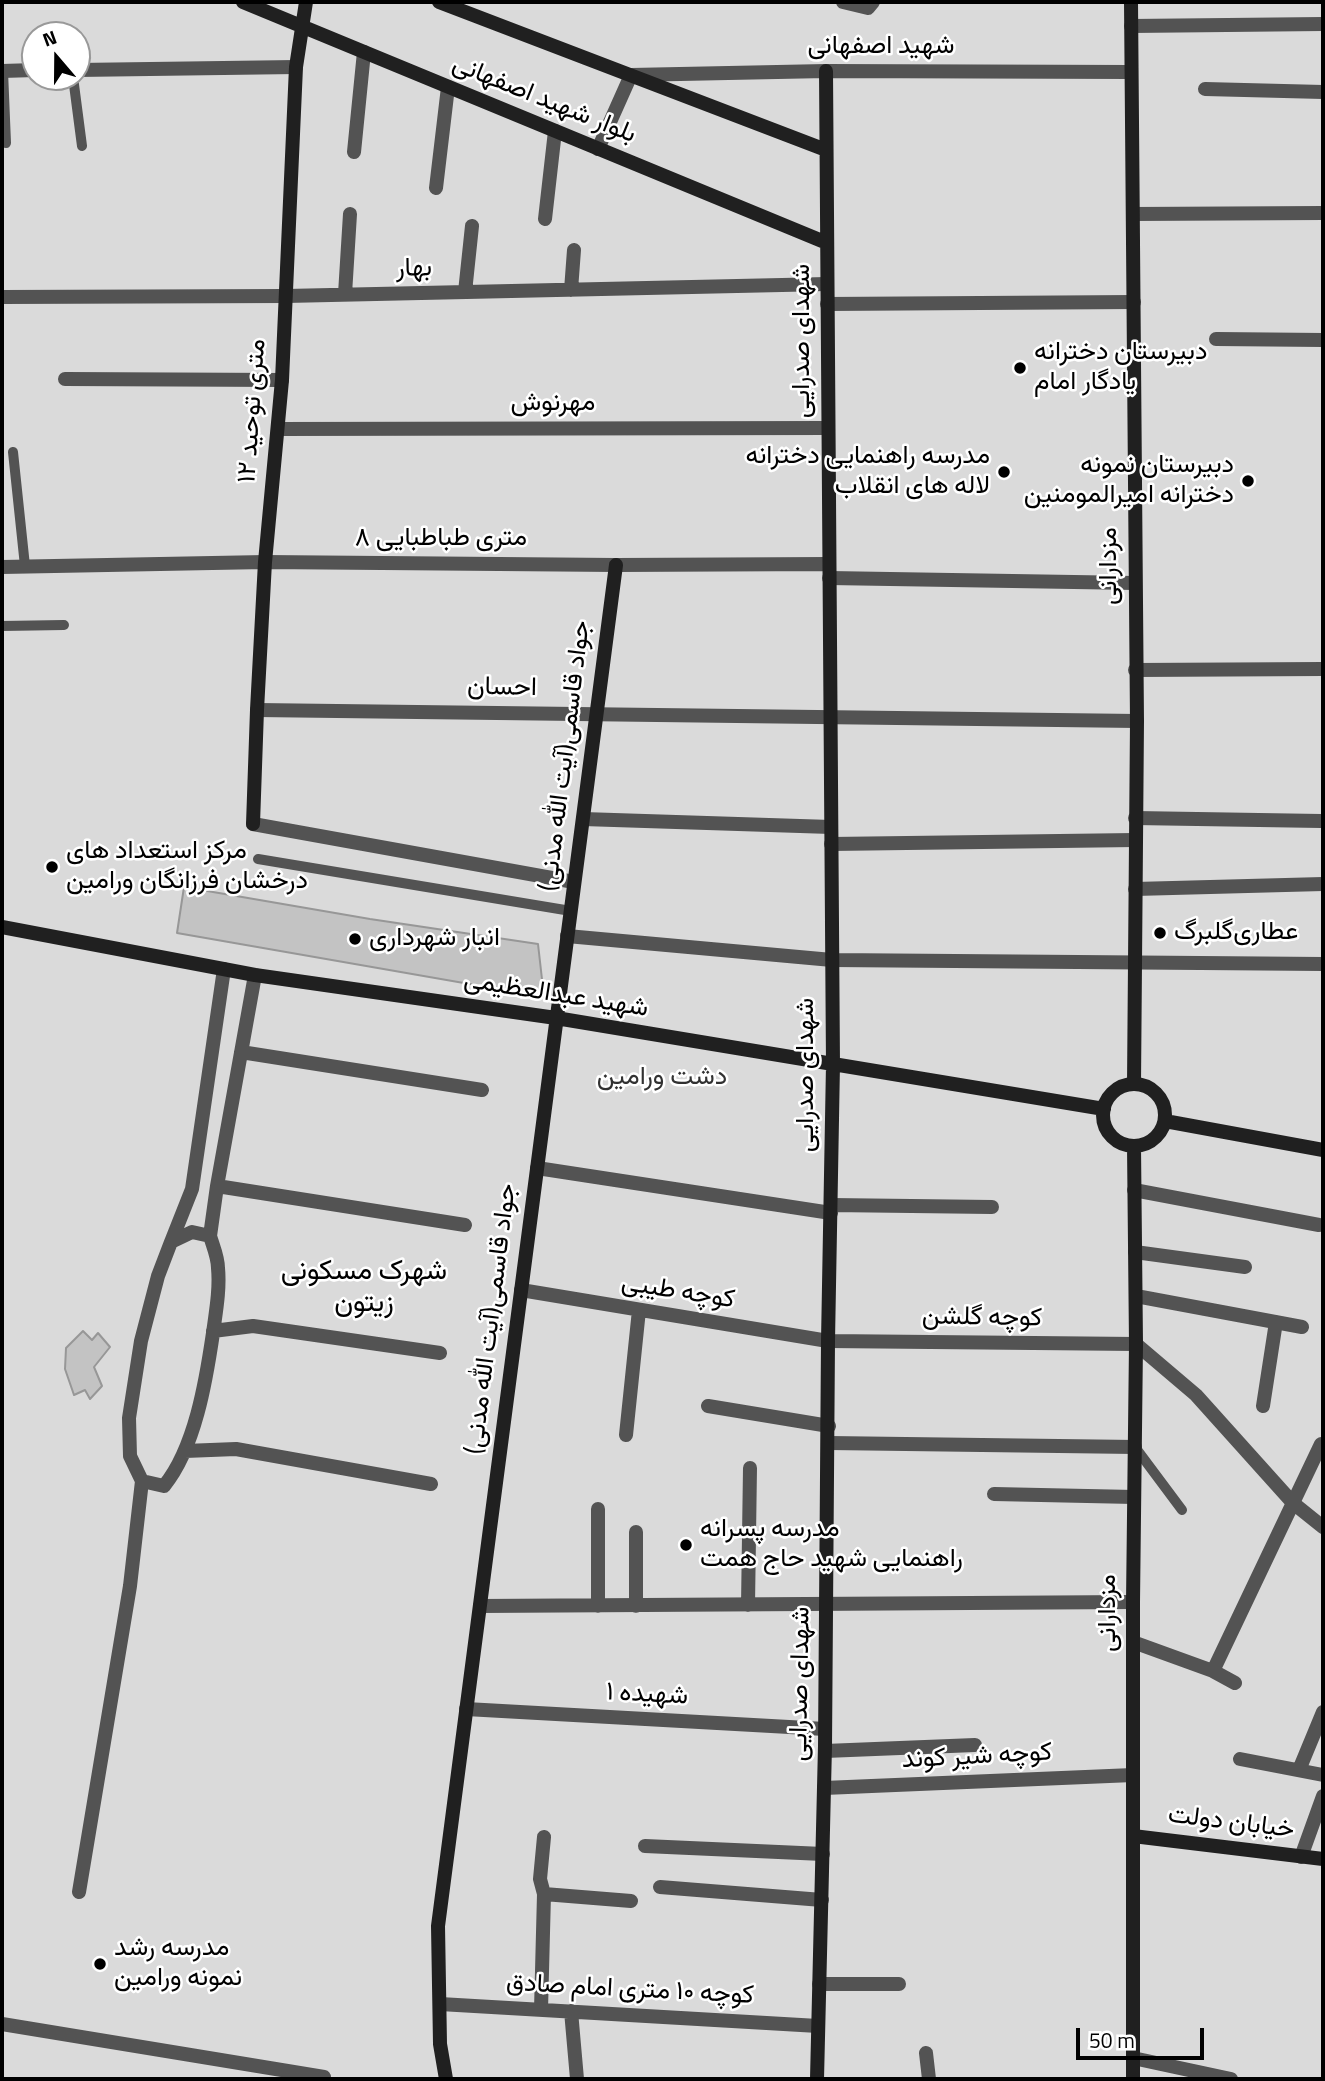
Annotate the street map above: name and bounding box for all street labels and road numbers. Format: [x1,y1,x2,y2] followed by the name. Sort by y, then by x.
[807,31,955,63] street label: شهید اصفهانی
[448,49,640,151] street label: بلوار شهید اصفهانی
[396,253,432,285] street label: بهار
[787,264,819,418] street label: شهدای صدرایی
[232,338,274,484] street label: ۱۲ متری توحید
[511,388,595,420] street label: مهرنوش
[355,523,527,555] street label: ۸ متری طباطبایی
[1094,527,1126,605] street label: مزدارانی
[534,619,598,893] street label: جواد قاسمی(آیت الله مدنی)
[467,672,537,704] street label: احسان
[462,965,650,1025] street label: شهید عبدالعظیمی
[791,998,823,1152] street label: شهدای صدرایی
[460,1182,524,1456] street label: جواد قاسمی(آیت الله مدنی)
[619,1268,737,1316] street label: کوچه طیبی
[922,1301,1042,1335] street label: کوچه گلشن
[1093,1574,1125,1652] street label: مزدارانی
[784,1606,818,1762] street label: شهدای صدرایی
[605,1677,689,1713] street label: شهیده ۱
[901,1737,1053,1777] street label: کوچه شیر کوند
[1166,1800,1296,1846] street label: خیابان دولت
[505,1968,755,2012] street label: کوچه ۱۰ متری امام صادق

